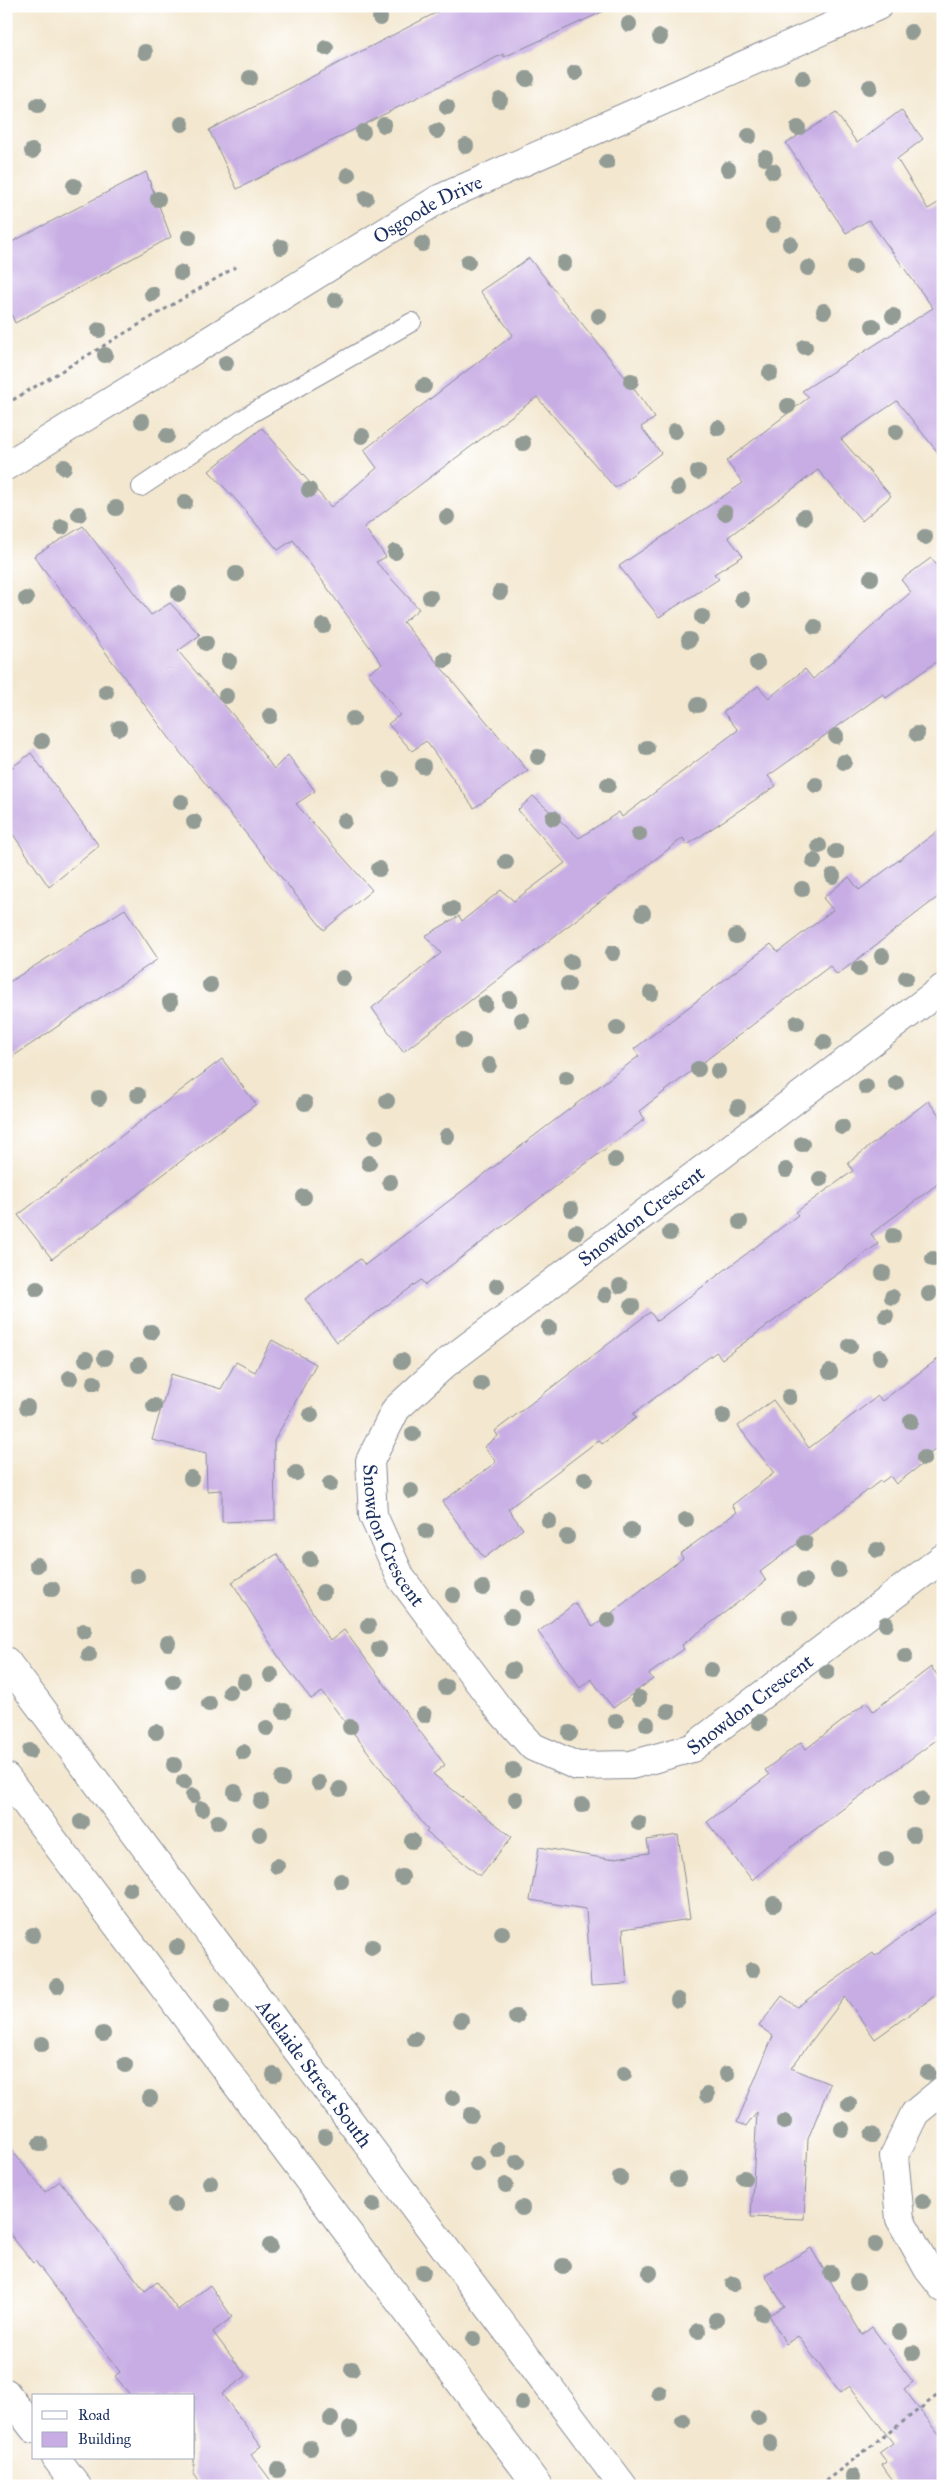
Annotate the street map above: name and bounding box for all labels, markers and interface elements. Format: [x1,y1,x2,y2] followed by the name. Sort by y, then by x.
[369,170,486,249] street label: Osgoode Drive
[573,1161,709,1271] street label: Snowdon Crescent
[358,1464,430,1611] street label: Snowdon Crescent
[682,1649,818,1760] street label: Snowdon Crescent
[251,1994,377,2152] street label: Adelaide Street South
[32,2394,195,2460] legend
[78,2406,110,2424] text: Road
[78,2430,132,2448] text: Building

